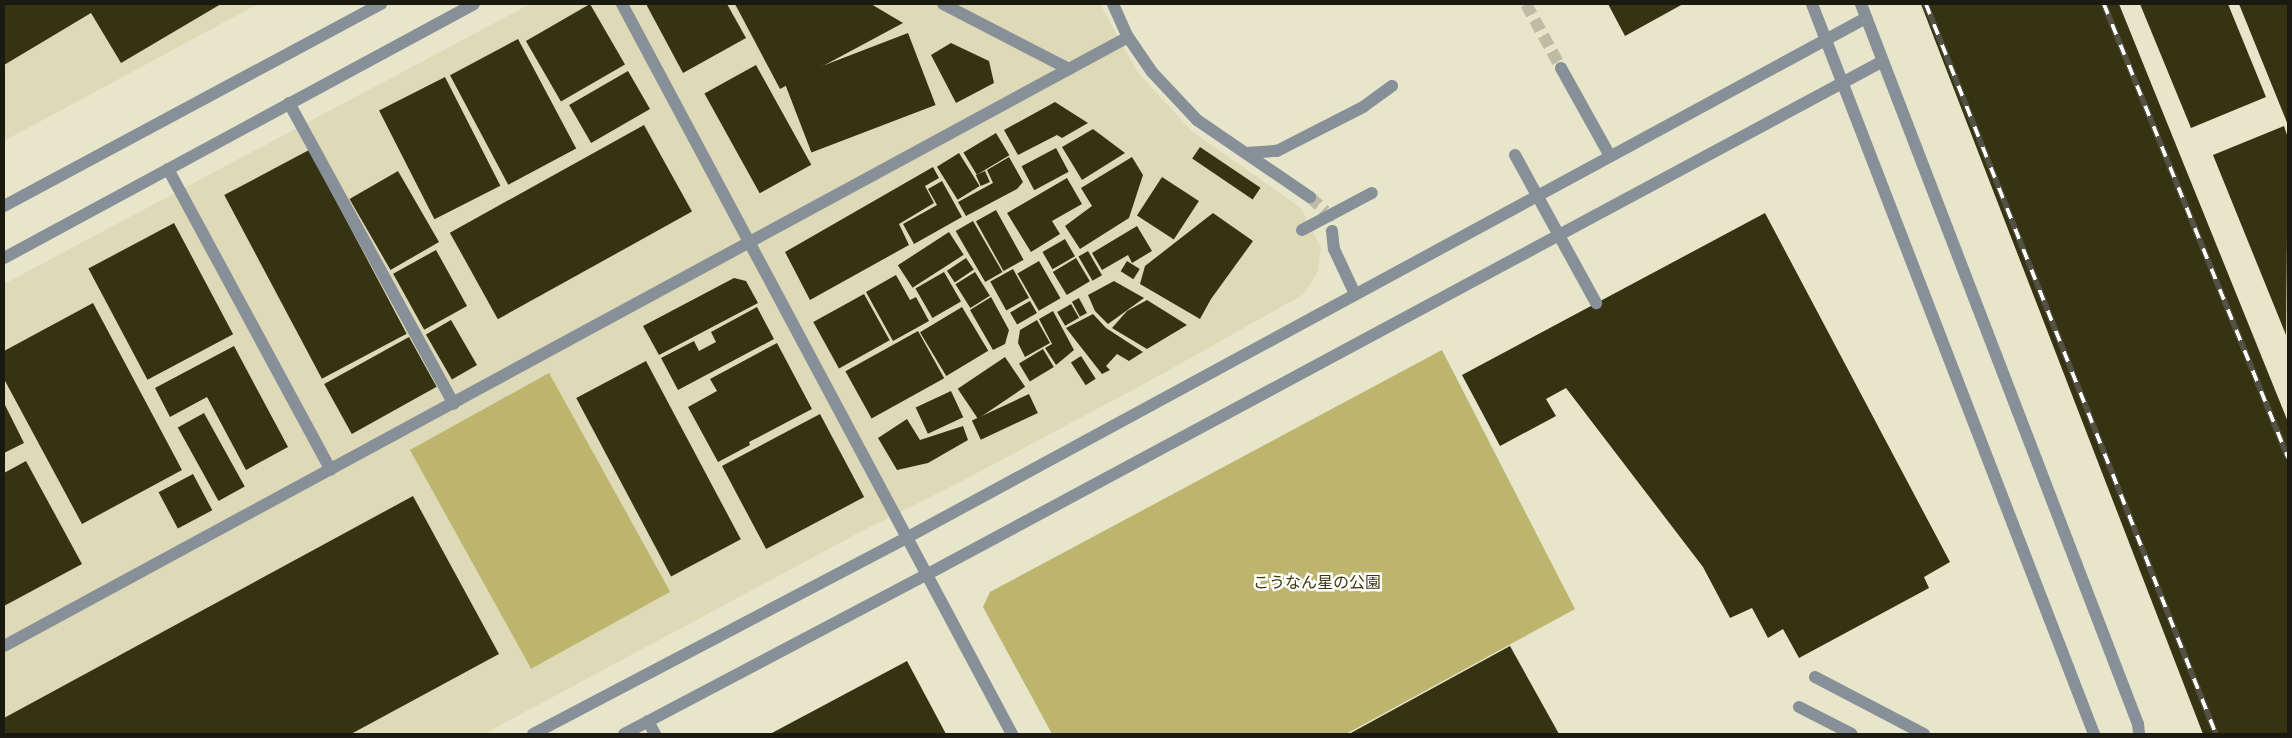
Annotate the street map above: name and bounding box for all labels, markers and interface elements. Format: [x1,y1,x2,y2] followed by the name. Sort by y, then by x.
[1253,573,1381,593] park label: こうなん星の公園

